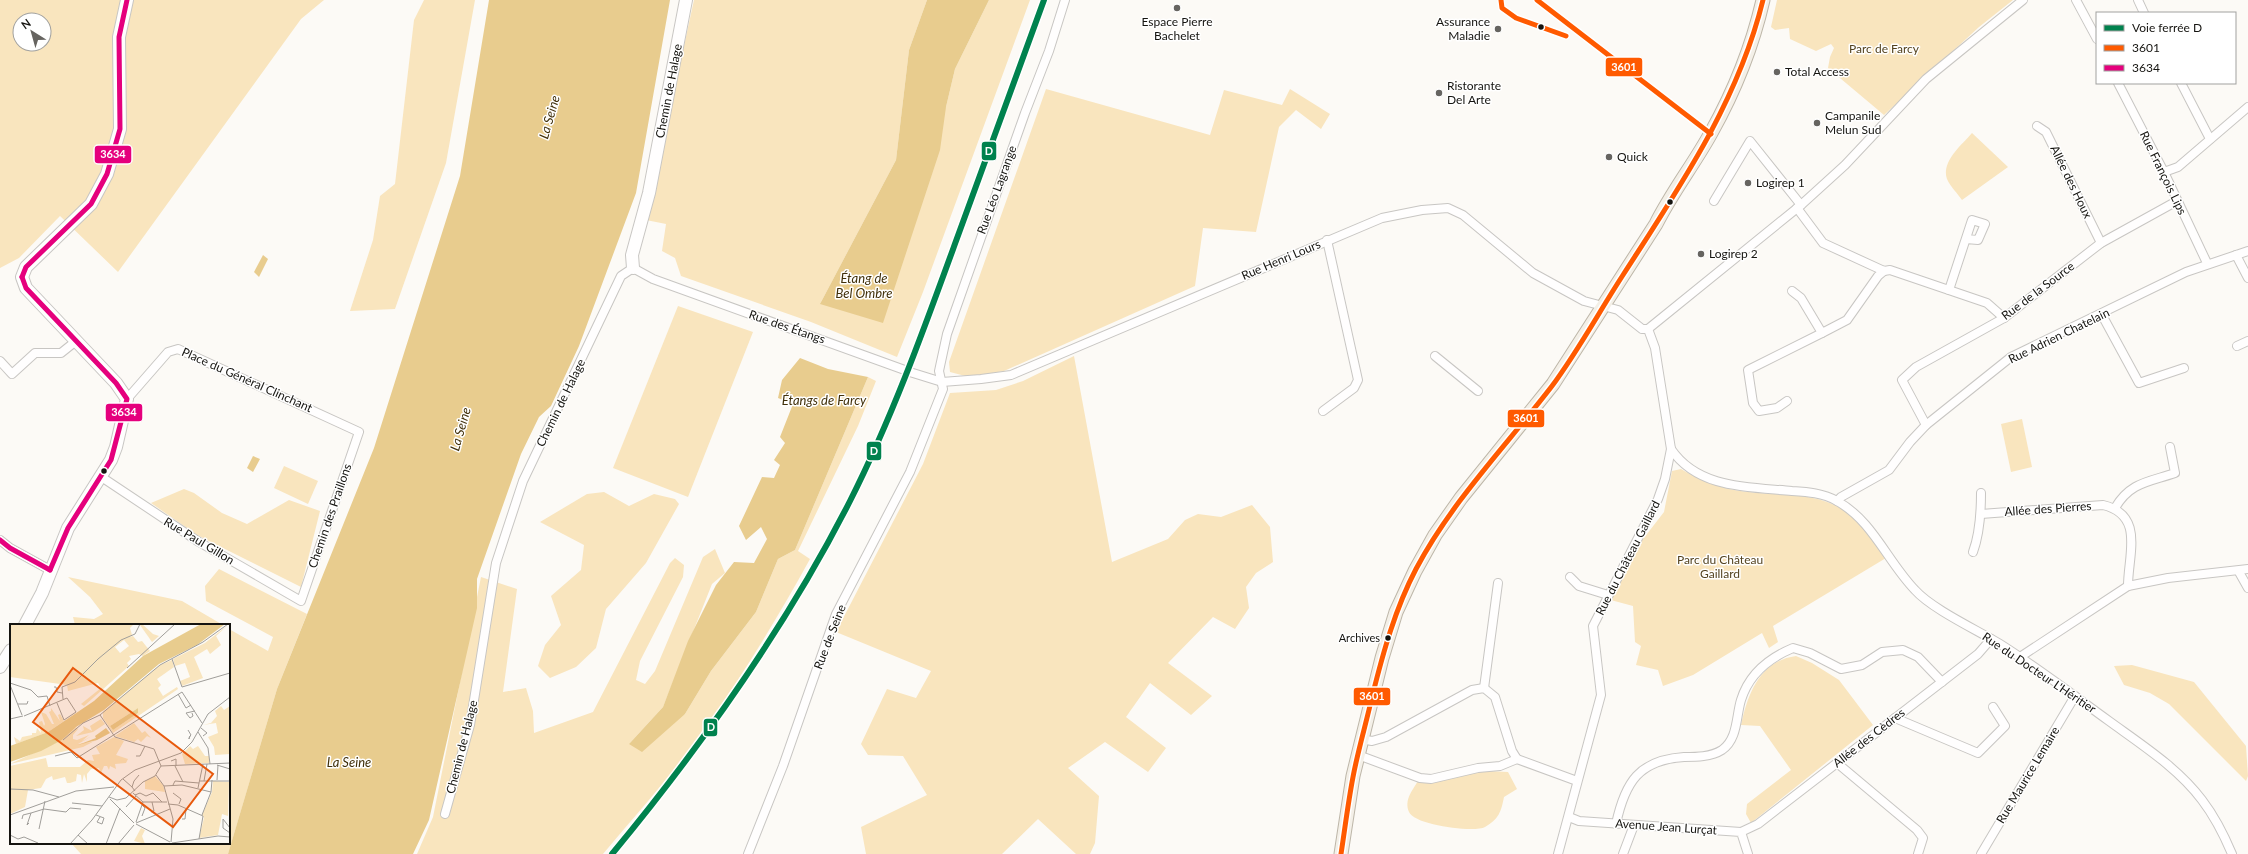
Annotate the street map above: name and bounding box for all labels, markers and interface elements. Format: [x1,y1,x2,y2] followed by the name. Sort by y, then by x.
[1172,3,1182,13] marker: Espace Pierre Bachelet
[12,12,52,52] north arrow
[2096,12,2236,84] legend
[1142,14,1212,43] place label: Espace Pierre Bachelet
[1436,14,1490,43] place label: Assurance Maladie
[18,16,33,31] text: N
[2132,20,2202,35] text: Voie ferrée D
[1536,22,1546,32] unlabelled marker
[1493,24,1503,34] marker: Assurance Maladie
[2132,40,2160,55] text: 3601
[1849,41,1920,56] park label: Parc de Farcy
[652,42,685,139] street label: Chemin de Halage
[1605,57,1643,77] line badge: 3601
[1611,60,1637,73] text: 3601
[2132,60,2160,75] text: 3634
[1785,64,1849,79] place label: Total Access
[1772,67,1782,77] marker: Total Access
[1447,78,1501,107] place label: Ristorante Del Arte
[1434,88,1444,98] marker: Ristorante Del Arte
[535,93,563,141] water label: La Seine
[1825,108,1881,137] place label: Campanile Melun Sud
[1812,118,1822,128] marker: Campanile Melun Sud
[2137,129,2190,217] street label: Rue François Lips
[981,141,997,161] line badge: D
[2047,143,2096,221] street label: Allée des Houx
[974,144,1019,236] street label: Rue Léo Lagrange
[985,144,993,157] text: D
[94,145,132,164] line badge: 3634
[100,147,126,160] text: 3634
[1617,149,1649,164] place label: Quick
[1604,152,1614,162] marker: Quick
[1756,175,1805,190] place label: Logirep 1
[1743,178,1753,188] marker: Logirep 1
[1665,197,1675,207] unlabelled marker
[1239,236,1323,283] street label: Rue Henri Lours
[1709,246,1758,261] place label: Logirep 2
[1696,249,1706,259] marker: Logirep 2
[1998,258,2077,323] street label: Rue de la Source
[835,270,893,301] water label: Étang de Bel Ombre
[2006,305,2112,367] street label: Rue Adrien Chatelain
[747,306,827,347] street label: Rue des Étangs
[180,344,315,415] street label: Place du Général Clinchant
[533,356,588,449] street label: Chemin de Halage
[782,392,867,408] water label: Étangs de Farcy
[105,403,143,422] line badge: 3634
[111,405,137,418] text: 3634
[446,405,474,453] water label: La Seine
[1507,409,1545,428] line badge: 3601
[1513,411,1539,424] text: 3601
[866,441,882,461] line badge: D
[870,444,878,457] text: D
[305,462,354,570] street label: Chemin des Praillons
[99,466,109,476] unlabelled marker
[1592,498,1663,618] street label: Rue du Château Gaillard
[2004,498,2092,519] street label: Allée des Pierres
[161,514,237,568] street label: Rue Paul Gillon
[1677,552,1763,581] park label: Parc du Château Gaillard
[810,602,849,671] street label: Rue de Seine
[10,624,230,844] inset map
[1980,629,2100,717] street label: Rue du Docteur L'Héritier
[1339,631,1380,644] place label: Archives
[1383,633,1393,643] marker: Archives
[1353,687,1391,706] line badge: 3601
[1359,689,1385,702] text: 3601
[443,699,480,795] street label: Chemin de Halage
[1830,705,1908,770] street label: Allée des Cèdres
[703,718,718,737] line badge: D
[707,720,715,733] text: D
[1993,724,2062,826] street label: Rue Maurice Lemaire
[327,754,371,770] water label: La Seine
[1615,815,1718,838] street label: Avenue Jean Lurçat

